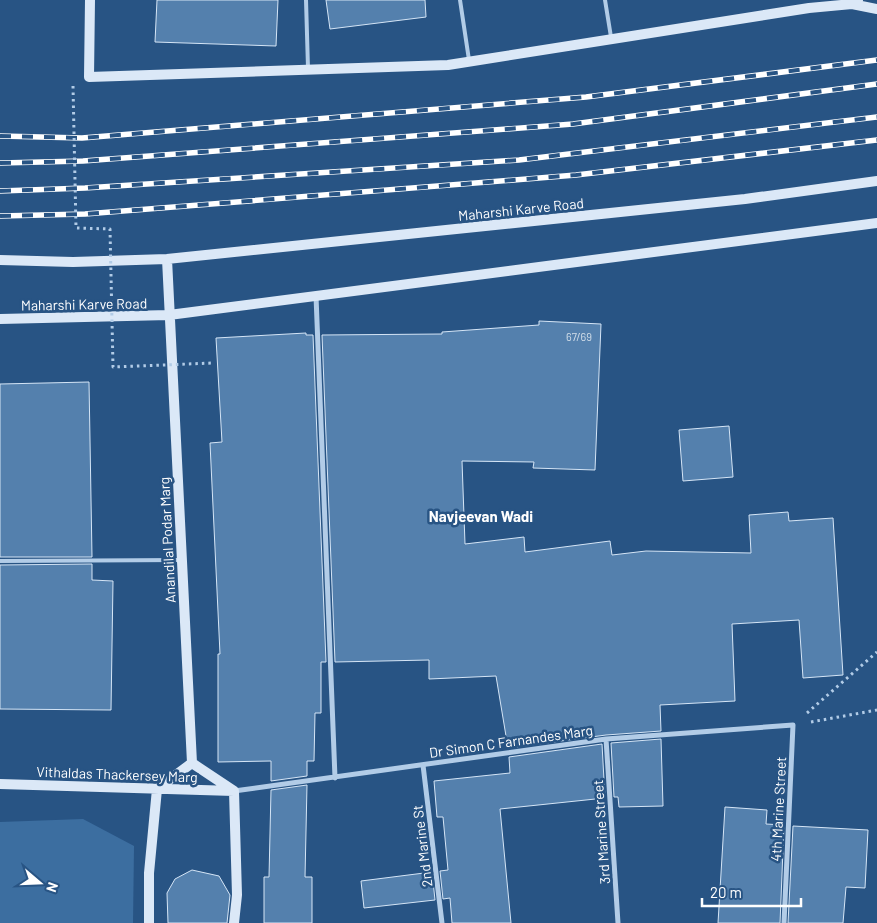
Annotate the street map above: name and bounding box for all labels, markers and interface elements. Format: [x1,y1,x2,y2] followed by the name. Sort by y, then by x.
[457,194,585,224] street label: Maharshi Karve Road
[21,294,147,314] street label: Maharshi Karve Road
[566,330,592,343] house number: 67/69
[155,477,179,603] street label: Anandilal Podar Marg
[429,507,533,525] district label: Navjeevan Wadi
[428,721,594,761] street label: Dr Simon C Farnandes Marg
[767,756,789,862] street label: 4th Marine Street
[36,763,198,785] street label: Vithaldas Thackersey Marg
[589,779,613,885] street label: 3rd Marine Street
[409,804,435,888] street label: 2nd Marine St
[15,858,65,908] north arrow
[702,876,801,908] scale bar
[43,880,62,895] text: N
[710,883,742,901] text: 20 m

